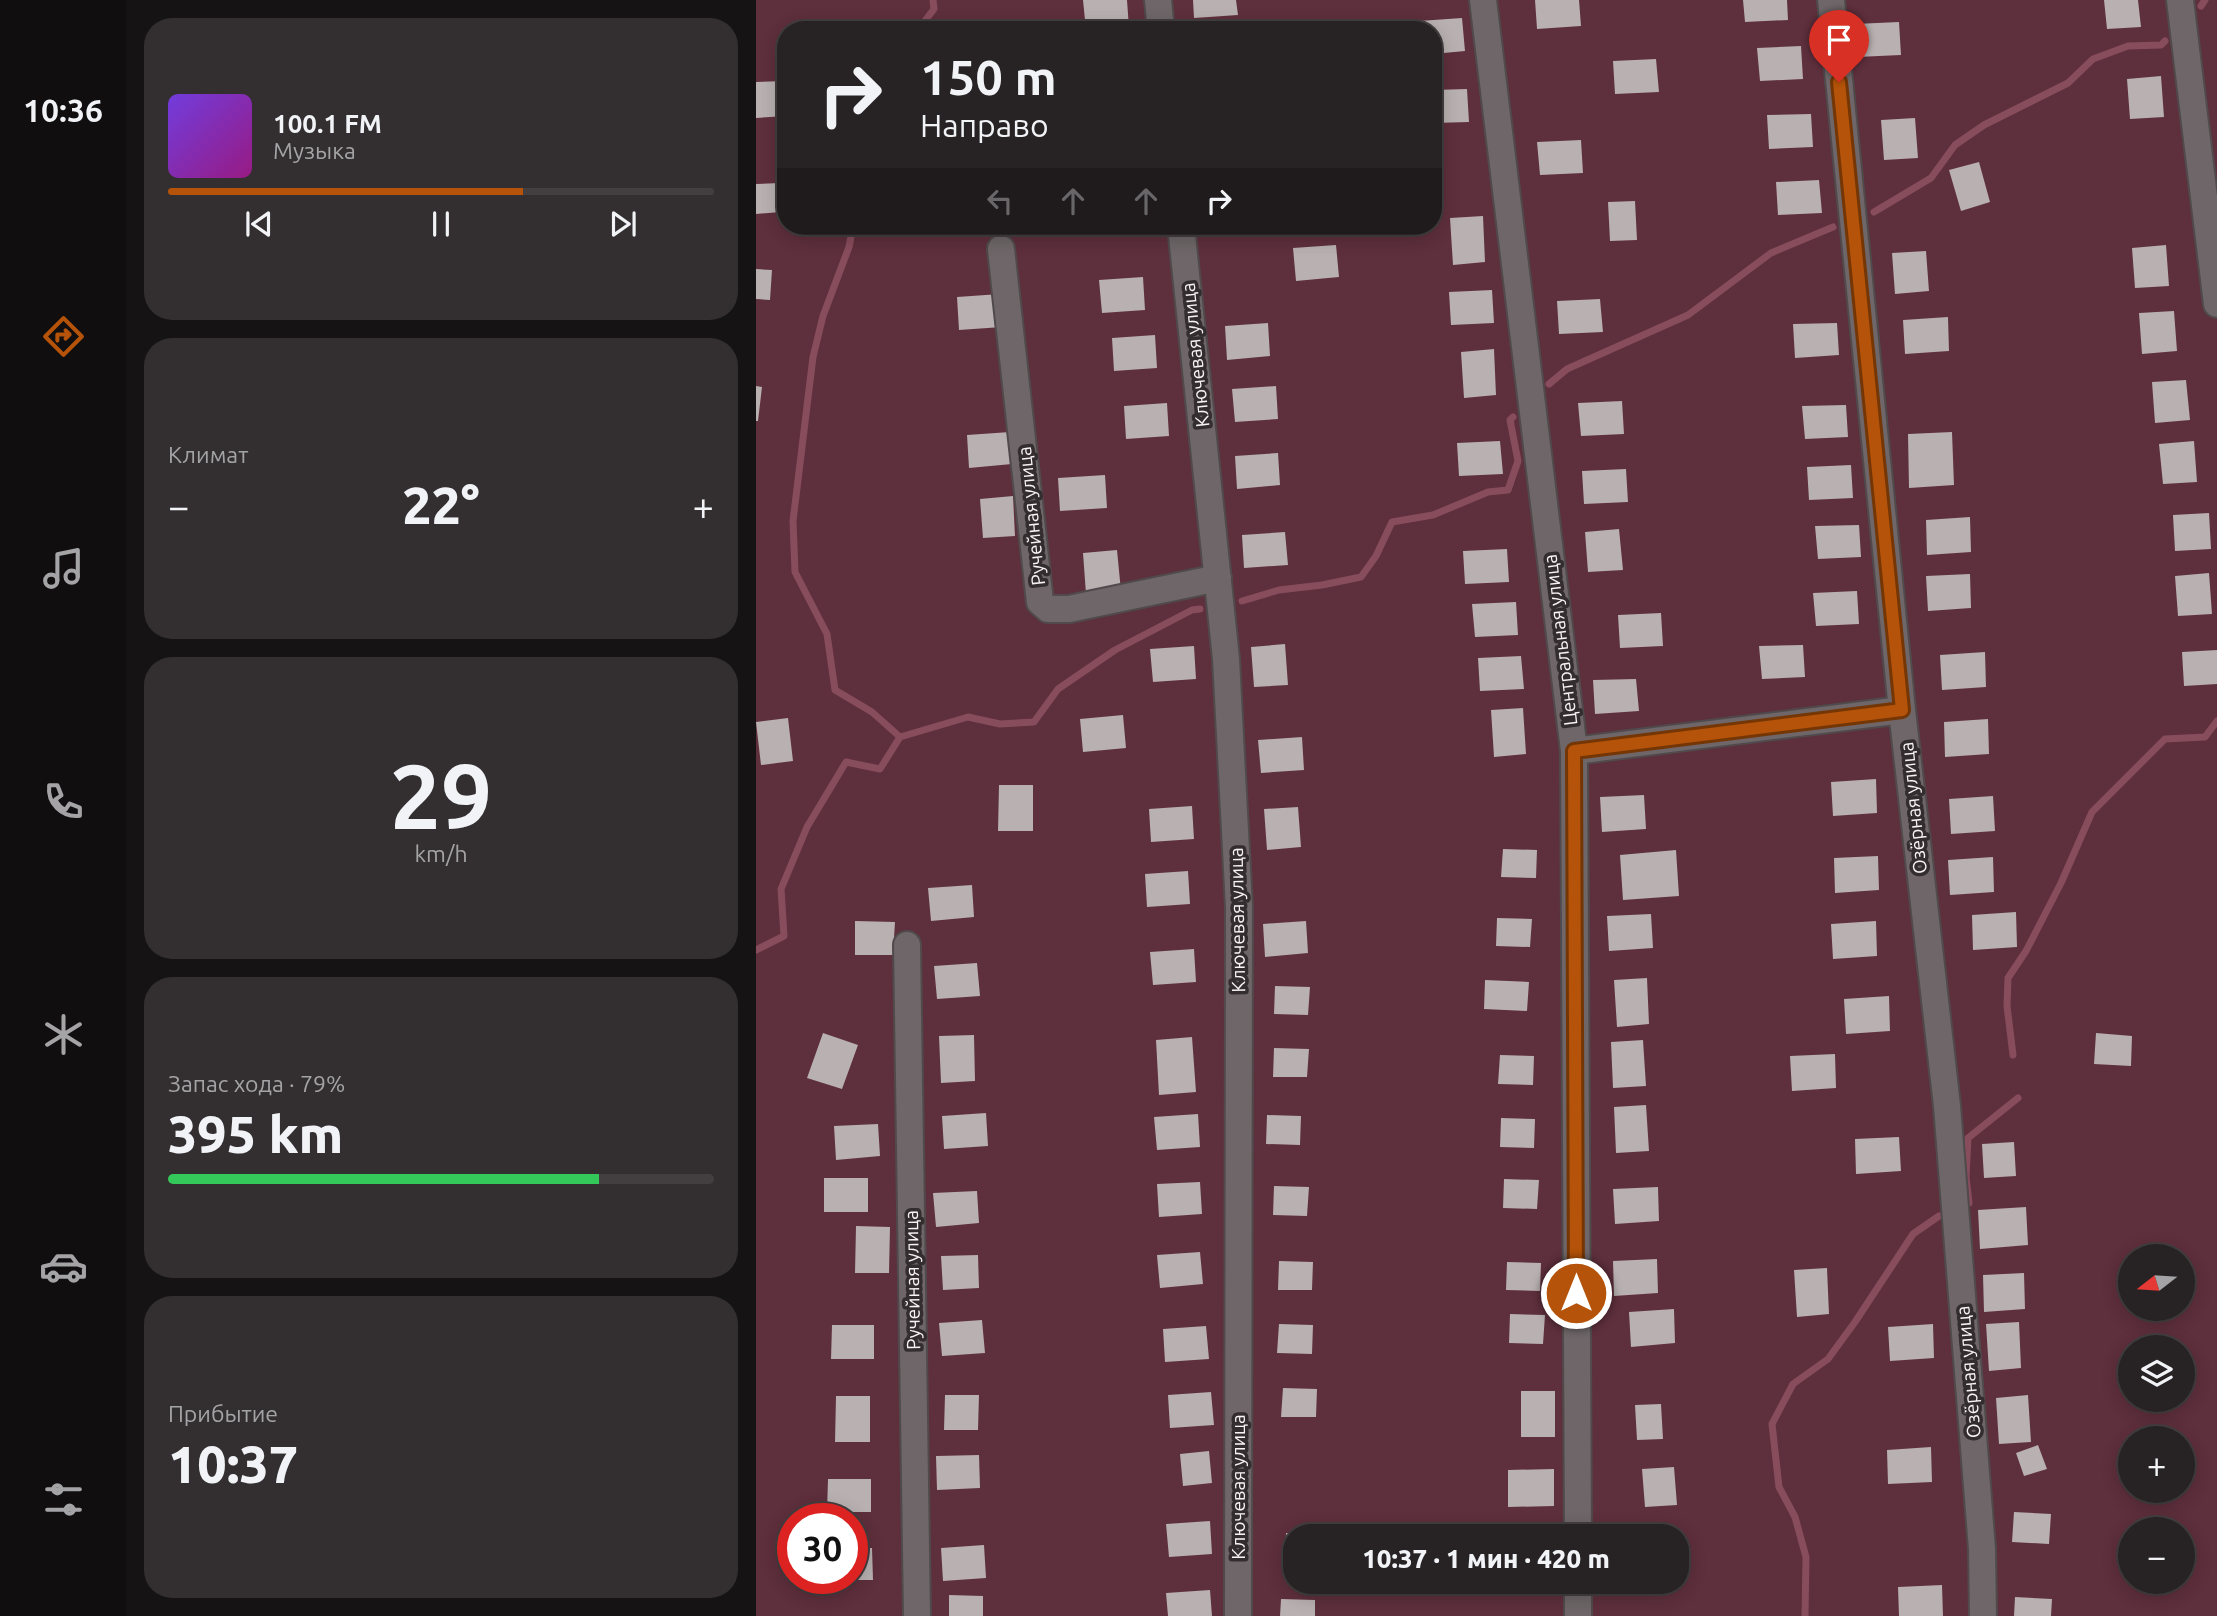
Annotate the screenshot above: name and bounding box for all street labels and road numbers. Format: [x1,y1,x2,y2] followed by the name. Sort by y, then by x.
[1176,282,1214,428] street label: Ключевая улица
[1013,445,1049,587] street label: Ручейная улица
[1539,553,1581,727] street label: Центральная улица
[1895,741,1931,875] street label: Озёрная улица
[1225,847,1249,993] street label: Ключевая улица
[900,1210,924,1350] street label: Ручейная улица
[1951,1305,1985,1439] street label: Озёрная улица
[1227,1414,1249,1560] street label: Ключевая улица

